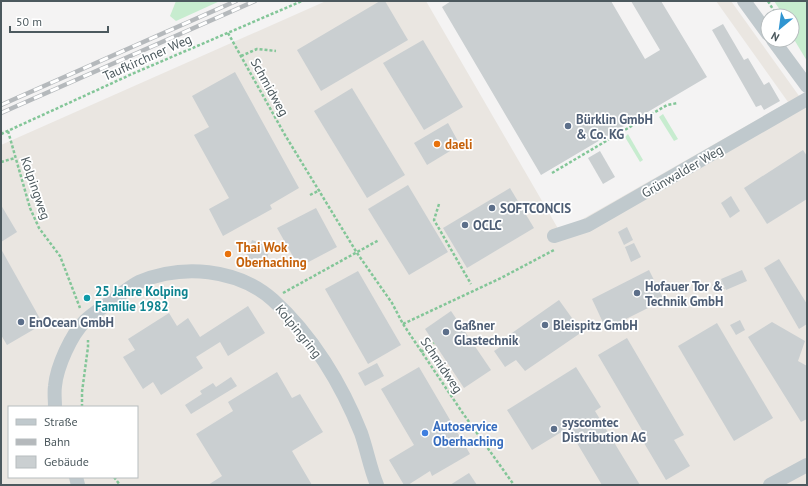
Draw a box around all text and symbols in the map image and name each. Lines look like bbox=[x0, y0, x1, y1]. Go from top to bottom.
scale bar bbox=[10, 8, 108, 34]
north arrow bbox=[760, 8, 800, 48]
text: 50 m bbox=[16, 14, 42, 29]
text: N bbox=[769, 29, 782, 45]
street label: Taufkirchner Weg bbox=[100, 30, 194, 85]
street label: Schmidweg bbox=[247, 55, 292, 119]
place label: Bürklin GmbH & Co. KG bbox=[576, 111, 653, 143]
marker: Bürklin GmbH & Co. KG bbox=[563, 121, 573, 131]
place label: daeli bbox=[445, 136, 472, 153]
marker: daeli bbox=[432, 139, 442, 149]
street label: Grünwalder Weg bbox=[639, 141, 726, 202]
street label: Kolpingweg bbox=[17, 154, 54, 222]
place label: SOFTCONCIS bbox=[500, 200, 571, 217]
marker: SOFTCONCIS bbox=[487, 203, 497, 213]
place label: OCLC bbox=[473, 217, 502, 234]
marker: OCLC bbox=[460, 220, 470, 230]
place label: Thai Wok Oberhaching bbox=[236, 239, 307, 271]
marker: Thai Wok Oberhaching bbox=[223, 249, 233, 259]
place label: Hofauer Tor & Technik GmbH bbox=[645, 278, 723, 310]
place label: 25 Jahre Kolping Familie 1982 bbox=[95, 283, 188, 315]
marker: Hofauer Tor & Technik GmbH bbox=[632, 288, 642, 298]
marker: 25 Jahre Kolping Familie 1982 bbox=[82, 293, 92, 303]
street label: Kolpingring bbox=[272, 301, 326, 362]
place label: EnOcean GmbH bbox=[29, 314, 114, 331]
marker: EnOcean GmbH bbox=[16, 317, 26, 327]
place label: Gaßner Glastechnik bbox=[454, 317, 519, 349]
place label: Bleispitz GmbH bbox=[553, 317, 638, 334]
marker: Bleispitz GmbH bbox=[540, 320, 550, 330]
marker: Gaßner Glastechnik bbox=[441, 327, 451, 337]
street label: Schmidweg bbox=[417, 334, 466, 396]
legend bbox=[8, 406, 138, 478]
text: Straße bbox=[44, 414, 78, 429]
place label: syscomtec Distribution AG bbox=[562, 414, 646, 446]
place label: Autoservice Oberhaching bbox=[433, 418, 504, 450]
marker: syscomtec Distribution AG bbox=[549, 424, 559, 434]
marker: Autoservice Oberhaching bbox=[420, 428, 430, 438]
text: Bahn bbox=[44, 434, 70, 449]
text: Gebäude bbox=[44, 454, 89, 469]

